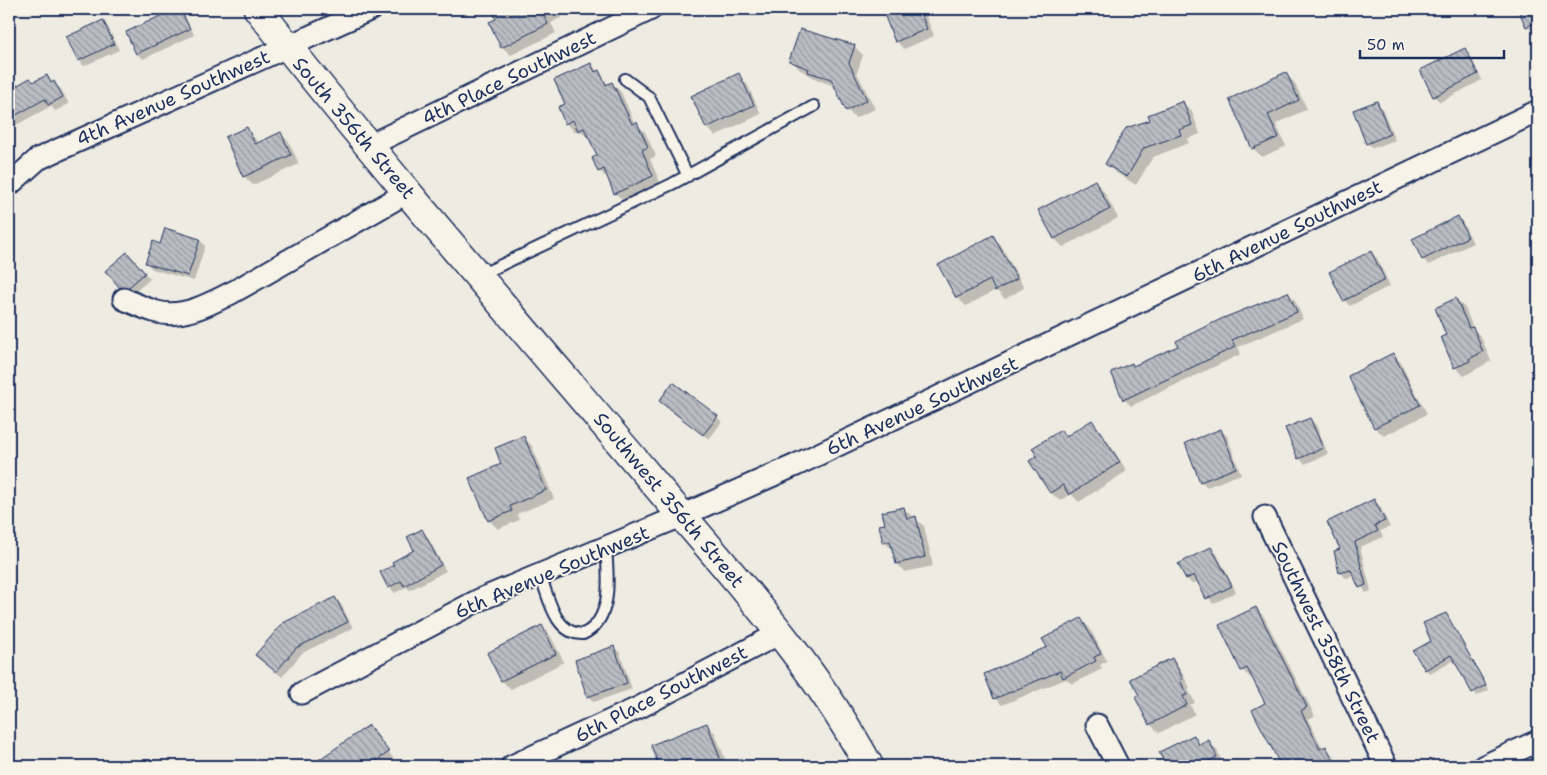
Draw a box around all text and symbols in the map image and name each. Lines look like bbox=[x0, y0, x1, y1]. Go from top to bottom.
street label: 4th Place Southwest bbox=[418, 25, 600, 131]
scale bar bbox=[1360, 28, 1503, 60]
text: 50 m bbox=[1367, 35, 1405, 55]
street label: 4th Avenue Southwest bbox=[72, 44, 274, 152]
street label: South 356th Street bbox=[287, 52, 421, 204]
street label: 6th Avenue Southwest bbox=[1188, 174, 1386, 288]
street label: 6th Avenue Southwest bbox=[822, 351, 1022, 461]
street label: Southwest 356th Street bbox=[588, 407, 750, 593]
street label: 6th Avenue Southwest bbox=[451, 520, 653, 624]
street label: Southwest 358th Street bbox=[1266, 537, 1386, 747]
street label: 6th Place Southwest bbox=[570, 640, 752, 748]

